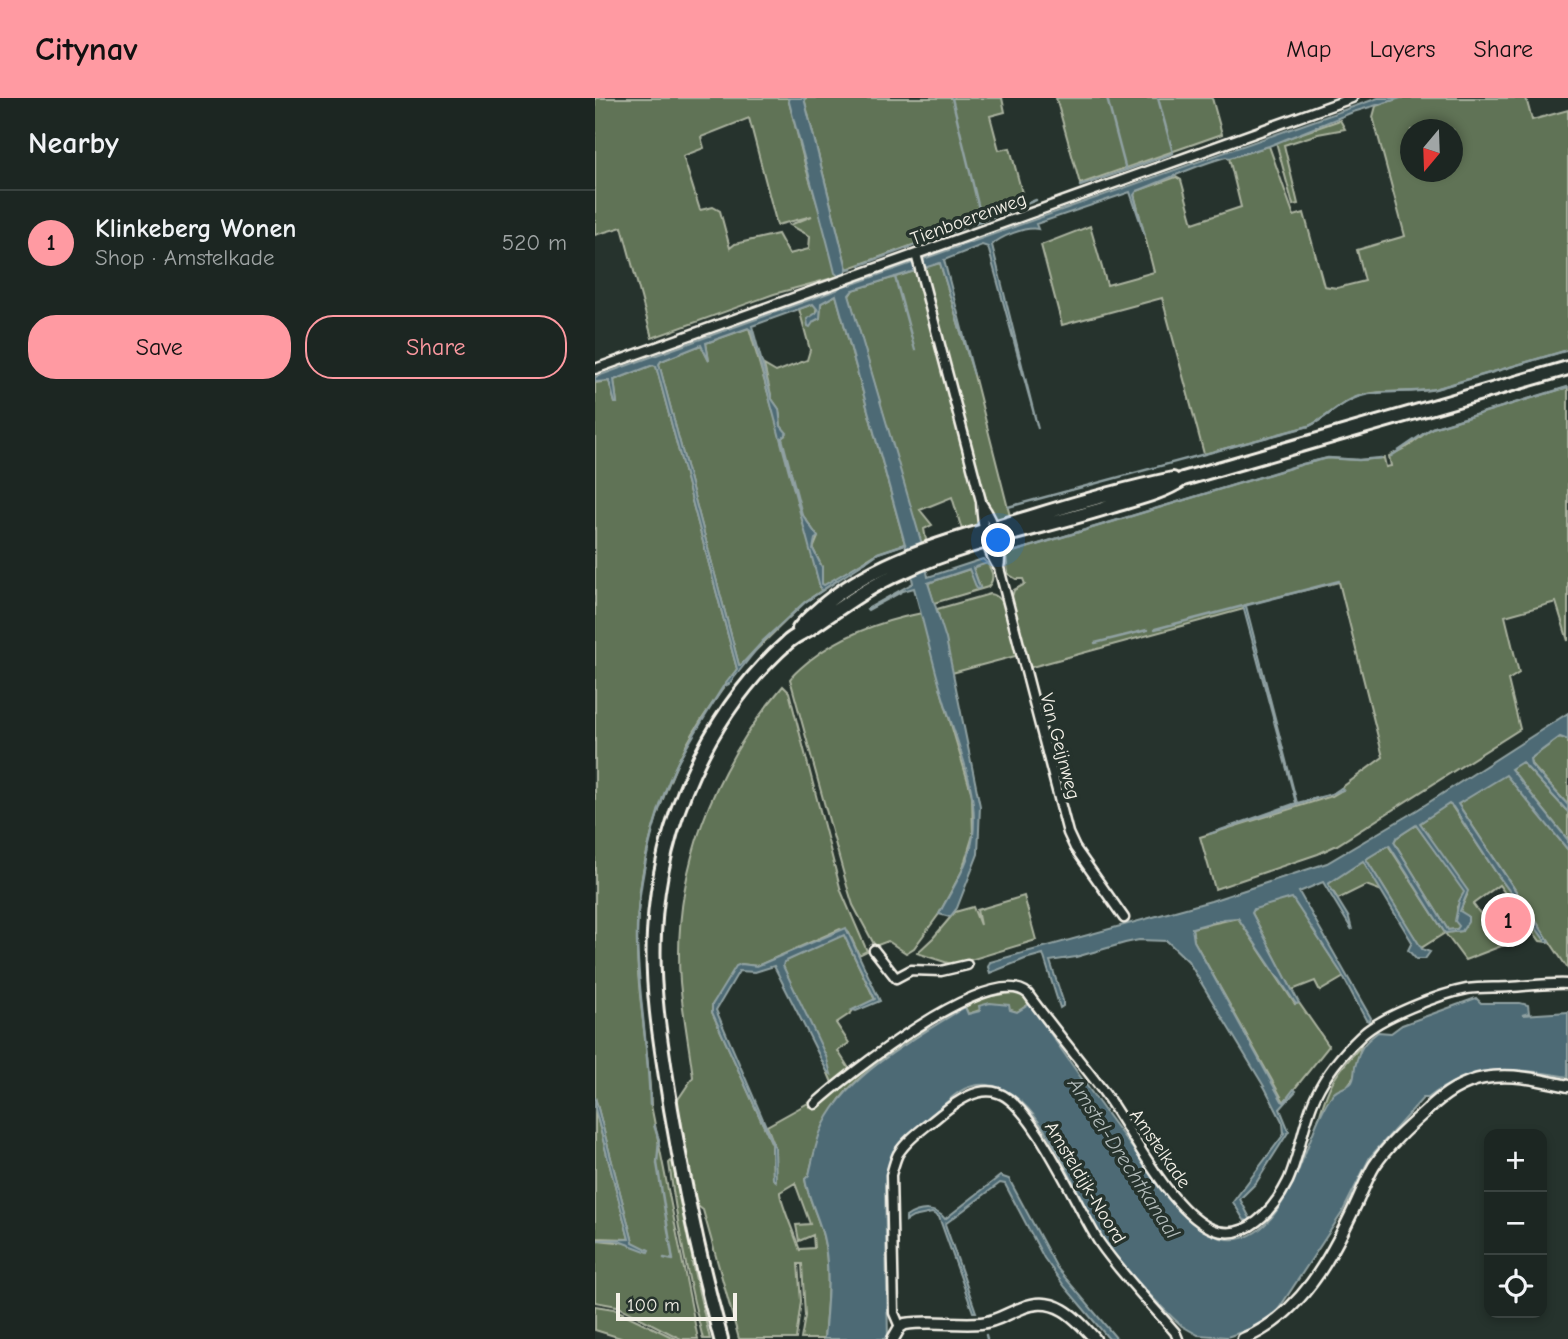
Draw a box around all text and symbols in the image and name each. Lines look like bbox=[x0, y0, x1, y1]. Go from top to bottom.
text: Citynav bbox=[35, 30, 138, 68]
text: Map bbox=[1286, 35, 1332, 63]
text: Layers bbox=[1370, 35, 1435, 63]
text: Share bbox=[1473, 35, 1533, 63]
north arrow bbox=[1400, 119, 1463, 182]
text: Nearby bbox=[28, 126, 119, 161]
street label: Tienboerenweg bbox=[907, 188, 1029, 250]
text: Klinkeberg Wonen bbox=[95, 214, 296, 244]
text: 1 bbox=[46, 229, 56, 256]
text: 520 m bbox=[502, 229, 567, 256]
text: Shop · Amstelkade bbox=[95, 244, 274, 271]
button: Save bbox=[28, 315, 291, 379]
button: Share bbox=[305, 315, 567, 379]
your location bbox=[981, 523, 1015, 557]
street label: Van Geijnweg bbox=[1035, 691, 1085, 802]
pin: 1 bbox=[1485, 894, 1531, 946]
water label: Amstel-Drechtkanaal bbox=[1063, 1072, 1185, 1243]
street label: Amstelkade bbox=[1125, 1105, 1195, 1192]
street label: Amsteldijk-Noord bbox=[1040, 1117, 1130, 1248]
map controls bbox=[1484, 1129, 1547, 1318]
button: + bbox=[1484, 1129, 1547, 1192]
button: − bbox=[1484, 1192, 1547, 1255]
button: locate bbox=[1484, 1255, 1547, 1318]
scale bar bbox=[616, 1290, 737, 1322]
text: 100 m bbox=[627, 1294, 680, 1316]

